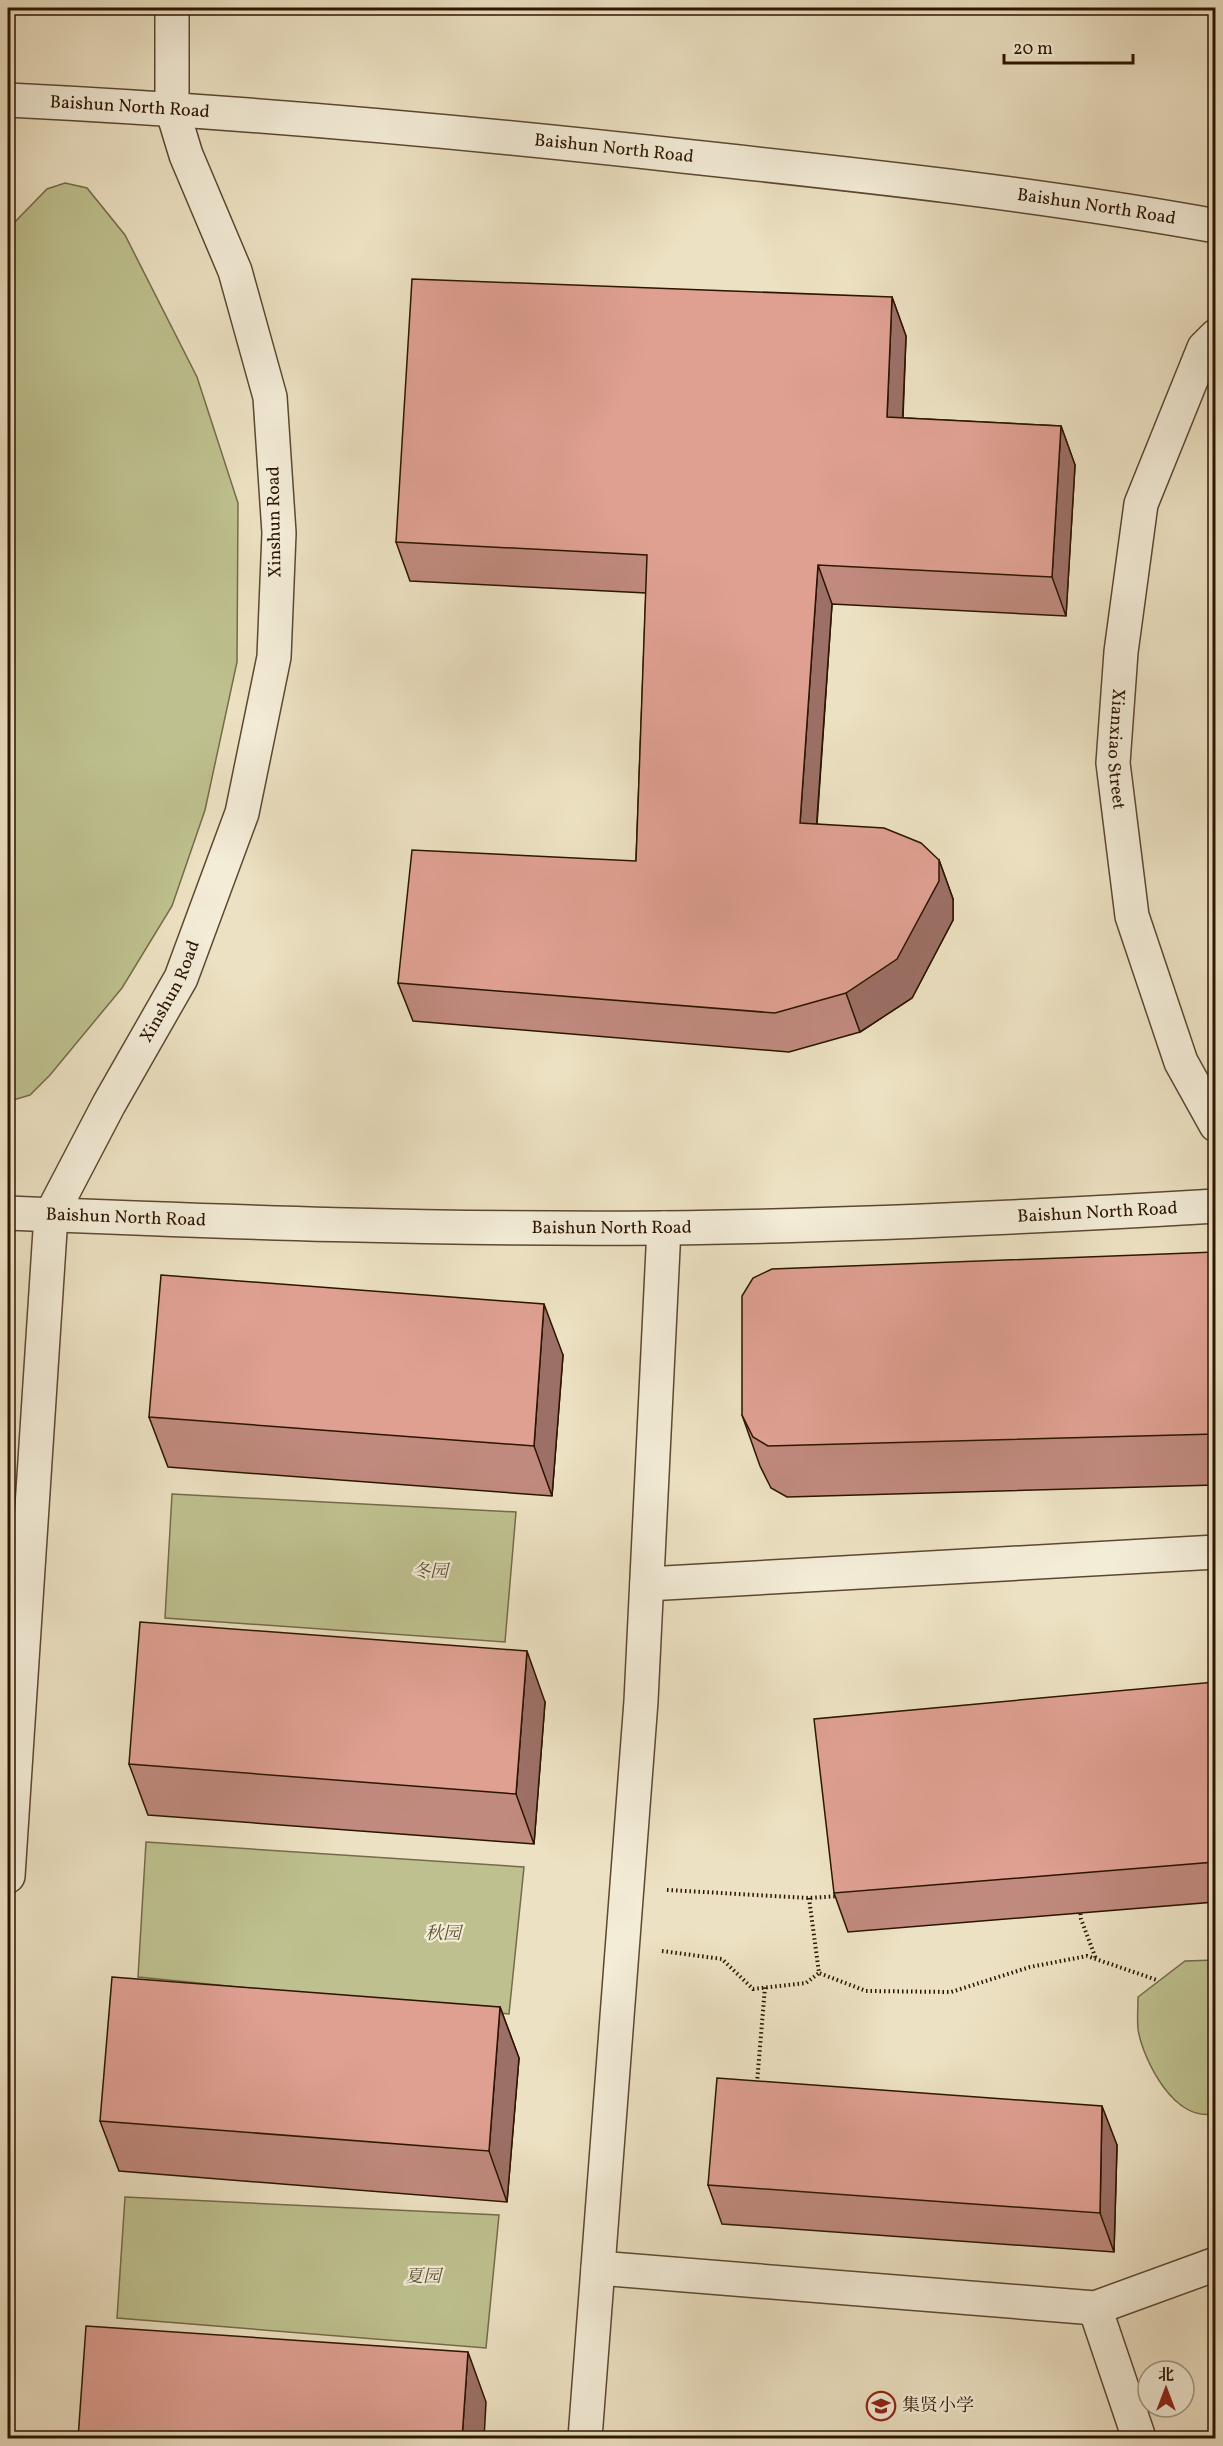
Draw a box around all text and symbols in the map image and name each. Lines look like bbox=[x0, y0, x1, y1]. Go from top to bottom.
scale bar bbox=[1004, 27, 1133, 65]
text: 20 m bbox=[1013, 37, 1053, 62]
street label: Baishun North Road bbox=[49, 90, 211, 125]
street label: Baishun North Road bbox=[533, 128, 695, 170]
street label: Baishun North Road bbox=[1015, 182, 1178, 231]
street label: Xinshun Road bbox=[262, 466, 288, 578]
street label: Xianxiao Street bbox=[1101, 688, 1131, 811]
street label: Xinshun Road bbox=[134, 937, 206, 1047]
street label: Baishun North Road bbox=[1017, 1196, 1178, 1229]
street label: Baishun North Road bbox=[45, 1202, 206, 1233]
street label: Baishun North Road bbox=[531, 1215, 692, 1241]
park label: 冬园 bbox=[412, 1560, 451, 1585]
park label: 秋园 bbox=[425, 1922, 464, 1947]
park label: 夏园 bbox=[405, 2265, 444, 2290]
north arrow bbox=[1136, 2359, 1196, 2419]
text: 北 bbox=[1158, 2365, 1174, 2387]
school or university icon: 集贤小学 bbox=[865, 2390, 897, 2422]
place label: 集贤小学 bbox=[902, 2394, 974, 2419]

